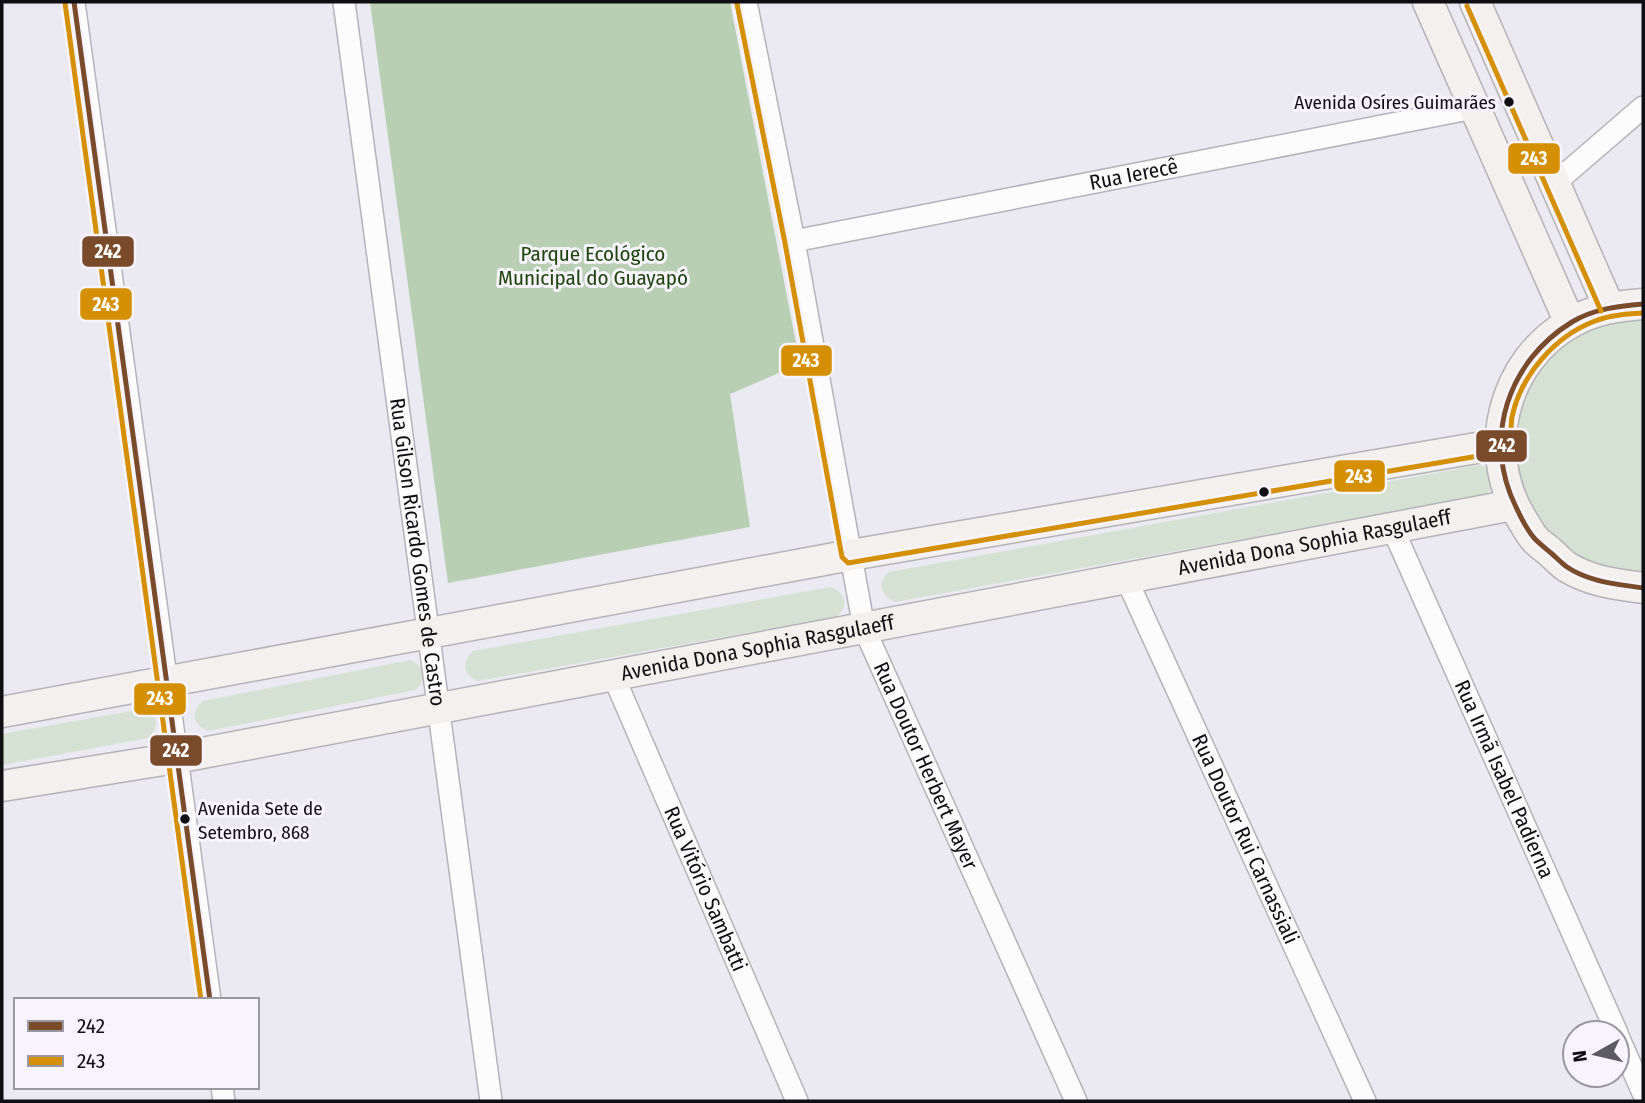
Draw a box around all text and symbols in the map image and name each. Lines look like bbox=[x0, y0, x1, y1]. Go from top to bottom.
place label: Avenida Osíres Guimarães bbox=[1294, 91, 1496, 114]
marker: Avenida Osíres Guimarães bbox=[1502, 95, 1516, 109]
line badge: 243 bbox=[1507, 142, 1561, 175]
text: 243 bbox=[1520, 147, 1547, 170]
street label: Rua Ierecê bbox=[1087, 153, 1180, 196]
line badge: 242 bbox=[81, 235, 135, 268]
text: 242 bbox=[94, 240, 122, 263]
park label: Parque Ecológico Municipal do Guayapó bbox=[498, 241, 688, 291]
line badge: 243 bbox=[79, 287, 133, 321]
text: 243 bbox=[92, 293, 119, 316]
line badge: 243 bbox=[780, 344, 833, 377]
text: 243 bbox=[792, 349, 819, 372]
street label: Rua Gilson Ricardo Gomes de Castro bbox=[384, 396, 451, 708]
line badge: 242 bbox=[1475, 429, 1528, 463]
text: 242 bbox=[1488, 434, 1516, 457]
line badge: 243 bbox=[1333, 459, 1386, 493]
text: 243 bbox=[1345, 465, 1372, 488]
unlabelled marker bbox=[1257, 485, 1271, 499]
street label: Avenida Dona Sophia Rasgulaeff bbox=[1176, 504, 1455, 581]
street label: Avenida Dona Sophia Rasgulaeff bbox=[619, 609, 898, 687]
street label: Rua Doutor Herbert Mayer bbox=[868, 658, 984, 874]
street label: Rua Irmã Isabel Padierna bbox=[1449, 676, 1560, 882]
line badge: 243 bbox=[133, 682, 187, 716]
text: 243 bbox=[146, 687, 173, 710]
street label: Rua Doutor Rui Carnassiali bbox=[1186, 730, 1304, 948]
line badge: 242 bbox=[149, 734, 203, 767]
text: 242 bbox=[162, 739, 190, 762]
place label: Avenida Sete de Setembro, 868 bbox=[198, 797, 323, 844]
street label: Rua Vitório Sambatti bbox=[658, 802, 752, 975]
marker: Avenida Sete de Setembro, 868 bbox=[178, 812, 192, 826]
legend bbox=[14, 998, 259, 1089]
text: 242 bbox=[77, 1013, 105, 1039]
north arrow bbox=[1561, 1019, 1631, 1089]
text: 243 bbox=[77, 1048, 105, 1074]
text: N bbox=[1567, 1049, 1592, 1064]

